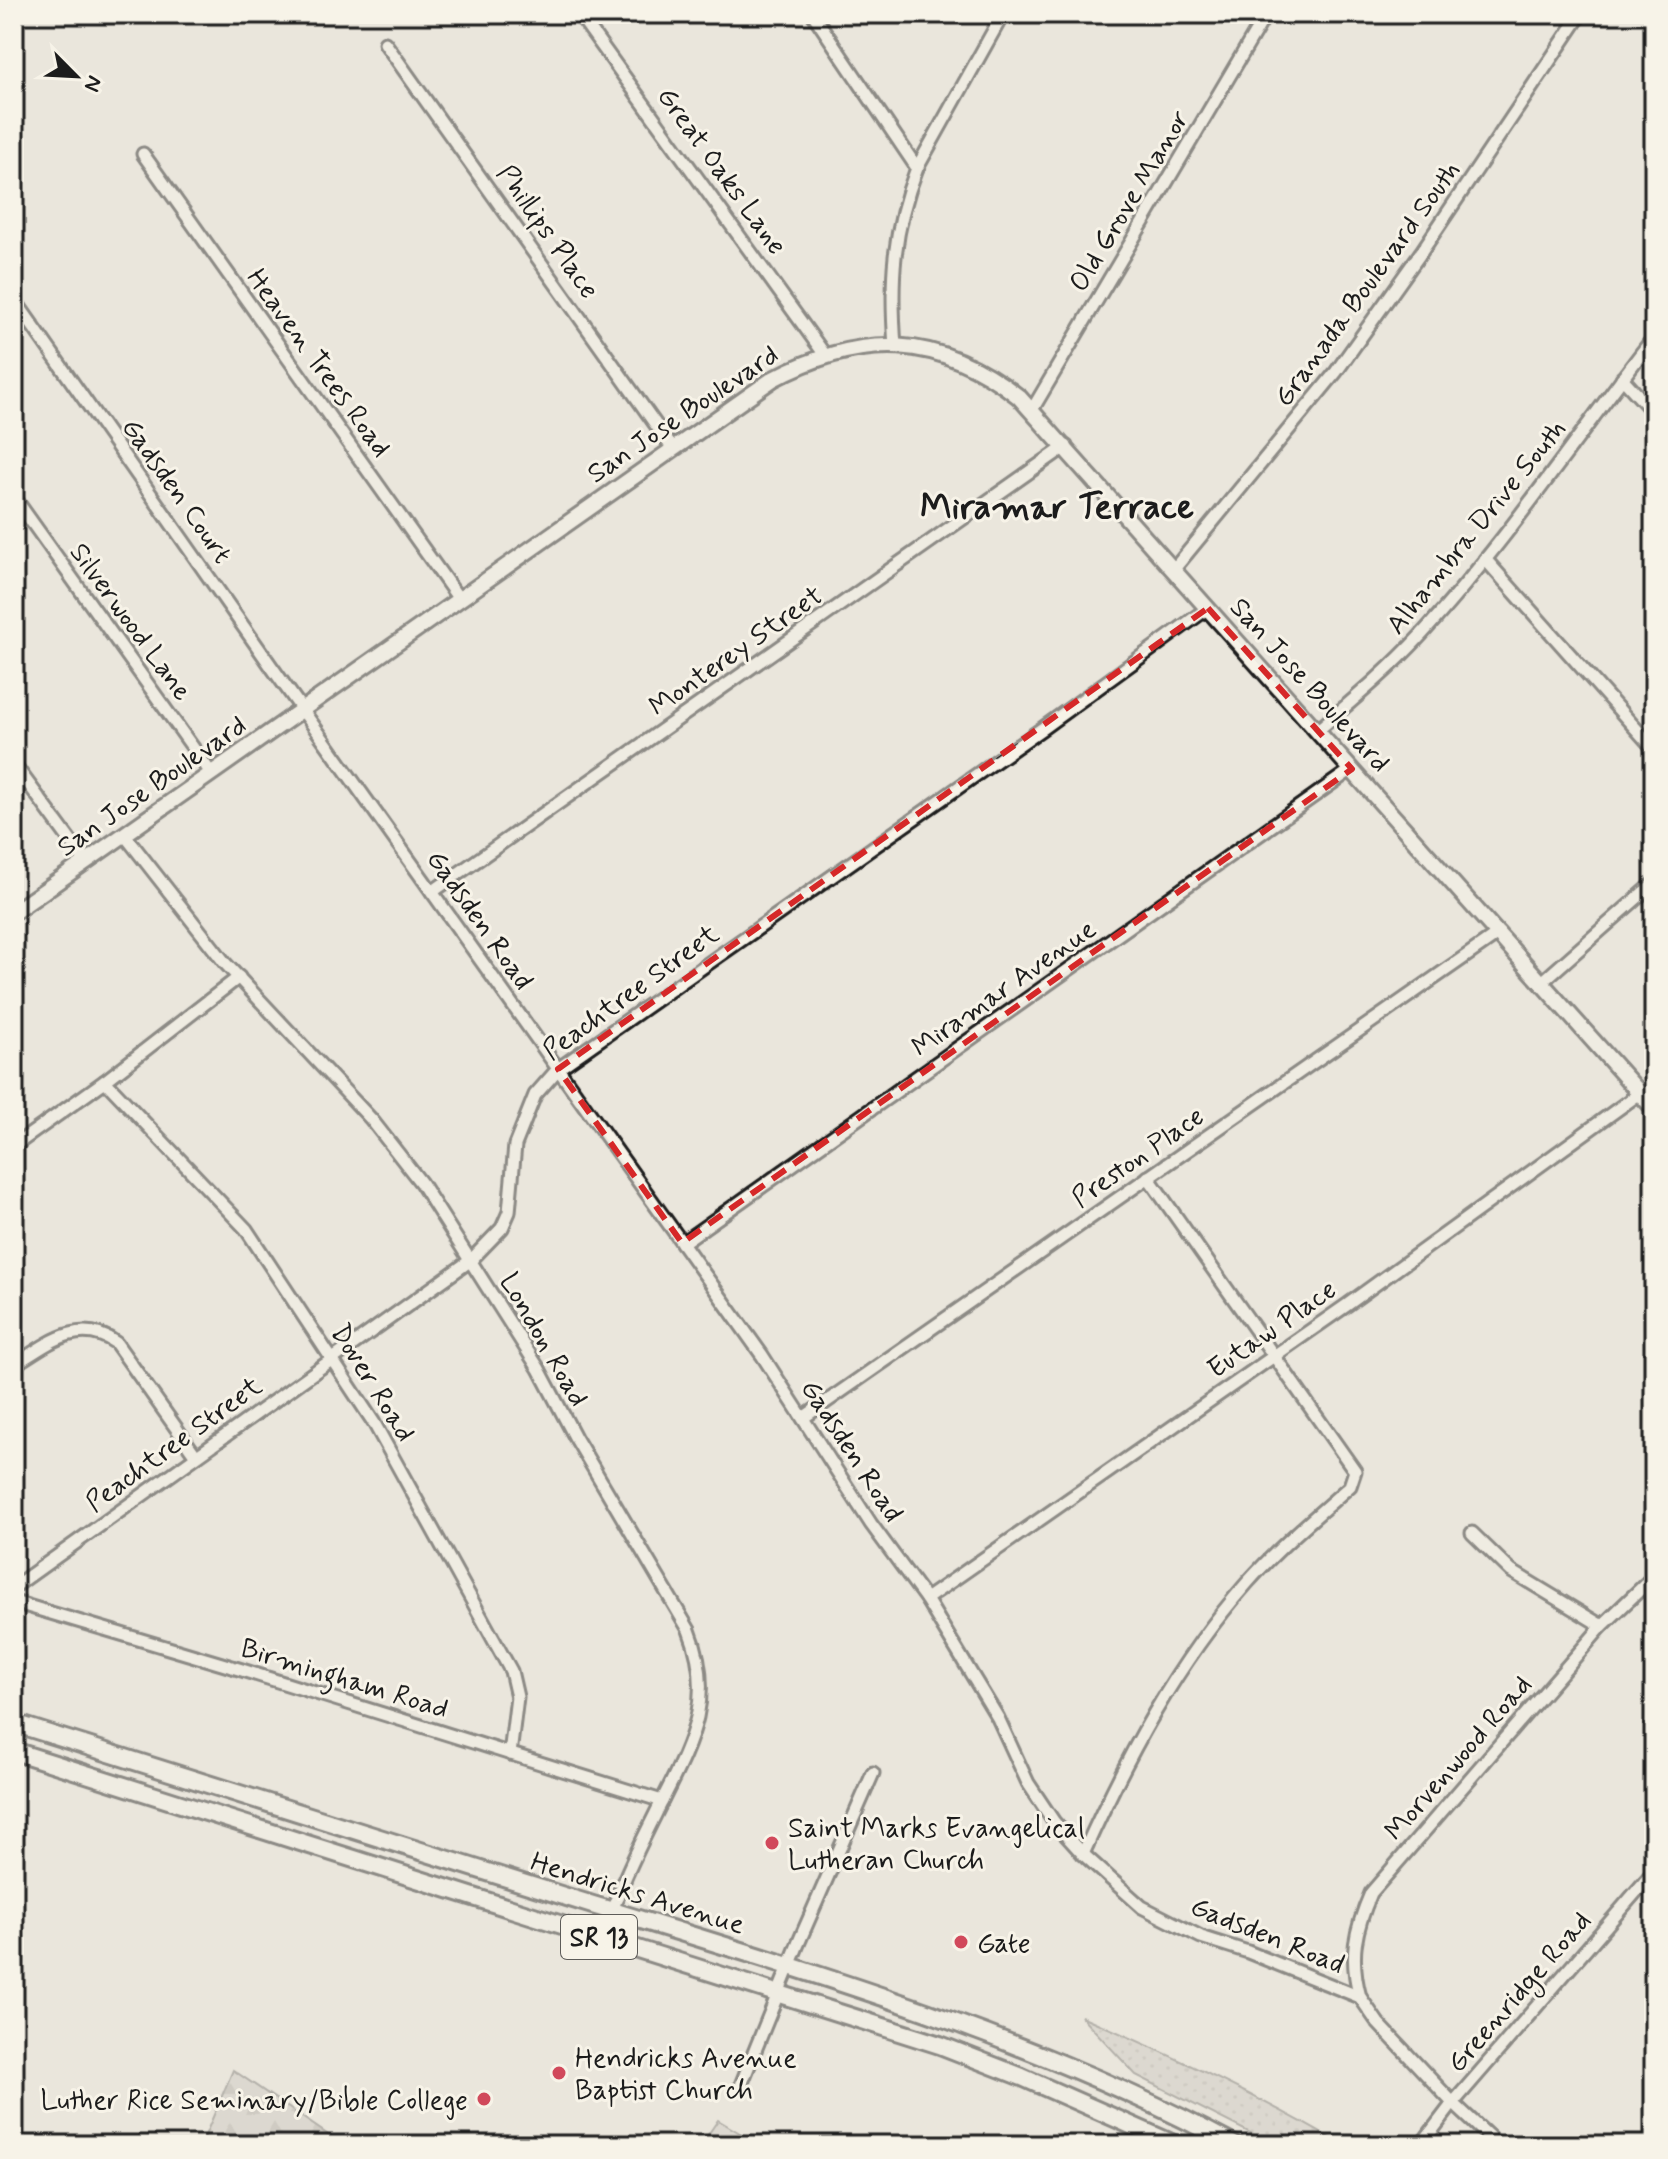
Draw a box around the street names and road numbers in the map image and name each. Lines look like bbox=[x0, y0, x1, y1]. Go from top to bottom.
street label: Great Oaks Lane bbox=[648, 80, 794, 263]
street label: Old Grove Manor bbox=[1061, 103, 1199, 299]
street label: Granada Boulevard South bbox=[1266, 154, 1470, 415]
street label: Phillips Place bbox=[487, 158, 607, 307]
street label: Heaven Trees Road bbox=[237, 262, 399, 465]
street label: San Jose Boulevard bbox=[580, 337, 786, 493]
street label: Gadsden Court bbox=[112, 411, 240, 572]
street label: Alhambra Drive South bbox=[1379, 412, 1575, 643]
street label: Silverwood Lane bbox=[60, 536, 200, 709]
street label: Monterey Street bbox=[642, 578, 831, 726]
street label: San Jose Boulevard bbox=[1221, 590, 1398, 781]
street label: San Jose Boulevard bbox=[50, 708, 255, 866]
street label: Gadsden Road bbox=[417, 843, 541, 998]
street label: Miramar Avenue bbox=[905, 911, 1104, 1067]
street label: Peachtree Street bbox=[536, 916, 728, 1070]
street label: Preston Place bbox=[1065, 1099, 1212, 1217]
street label: London Road bbox=[490, 1267, 596, 1414]
street label: Eutaw Place bbox=[1201, 1272, 1344, 1388]
street label: Dover Road bbox=[321, 1317, 423, 1449]
street label: Peachtree Street bbox=[79, 1368, 271, 1522]
street label: Gadsden Road bbox=[791, 1373, 911, 1530]
street label: Birmingham Road bbox=[235, 1630, 452, 1731]
street label: Morvenwood Road bbox=[1377, 1668, 1541, 1849]
street label: Hendricks Avenue bbox=[526, 1844, 749, 1944]
street label: Gadsden Road bbox=[1185, 1889, 1350, 1984]
street label: Greenridge Road bbox=[1439, 1904, 1602, 2083]
road number: SR 13 bbox=[561, 1915, 637, 1959]

